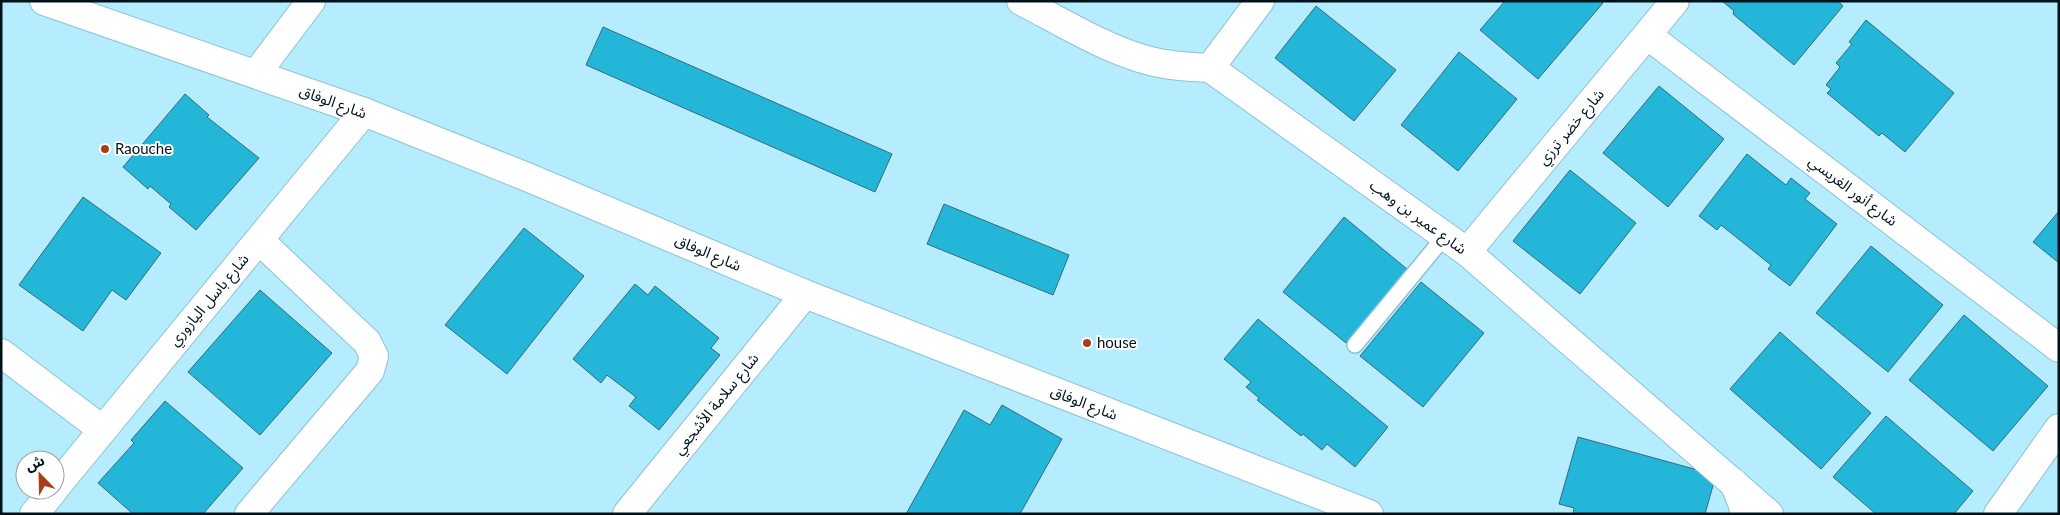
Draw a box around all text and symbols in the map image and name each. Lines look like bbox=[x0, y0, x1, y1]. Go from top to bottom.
street label: شارع الوفاق bbox=[296, 81, 370, 125]
street label: شارع خضر ترزي bbox=[1533, 85, 1610, 170]
place label: Raouche bbox=[115, 139, 172, 157]
marker: Raouche bbox=[99, 143, 111, 155]
street label: شارع أنور الغريسي bbox=[1803, 151, 1902, 233]
street label: شارع عمير بن وهب bbox=[1364, 175, 1471, 261]
street label: شارع الوفاق bbox=[671, 230, 744, 278]
street label: شارع باسل اليازوري bbox=[165, 250, 255, 352]
place label: house bbox=[1097, 333, 1137, 351]
marker: house bbox=[1081, 337, 1093, 349]
street label: شارع سلامة الأشجعي bbox=[669, 349, 765, 460]
street label: شارع الوفاق bbox=[1047, 381, 1121, 427]
north arrow bbox=[15, 450, 65, 500]
text: ش bbox=[23, 451, 47, 474]

